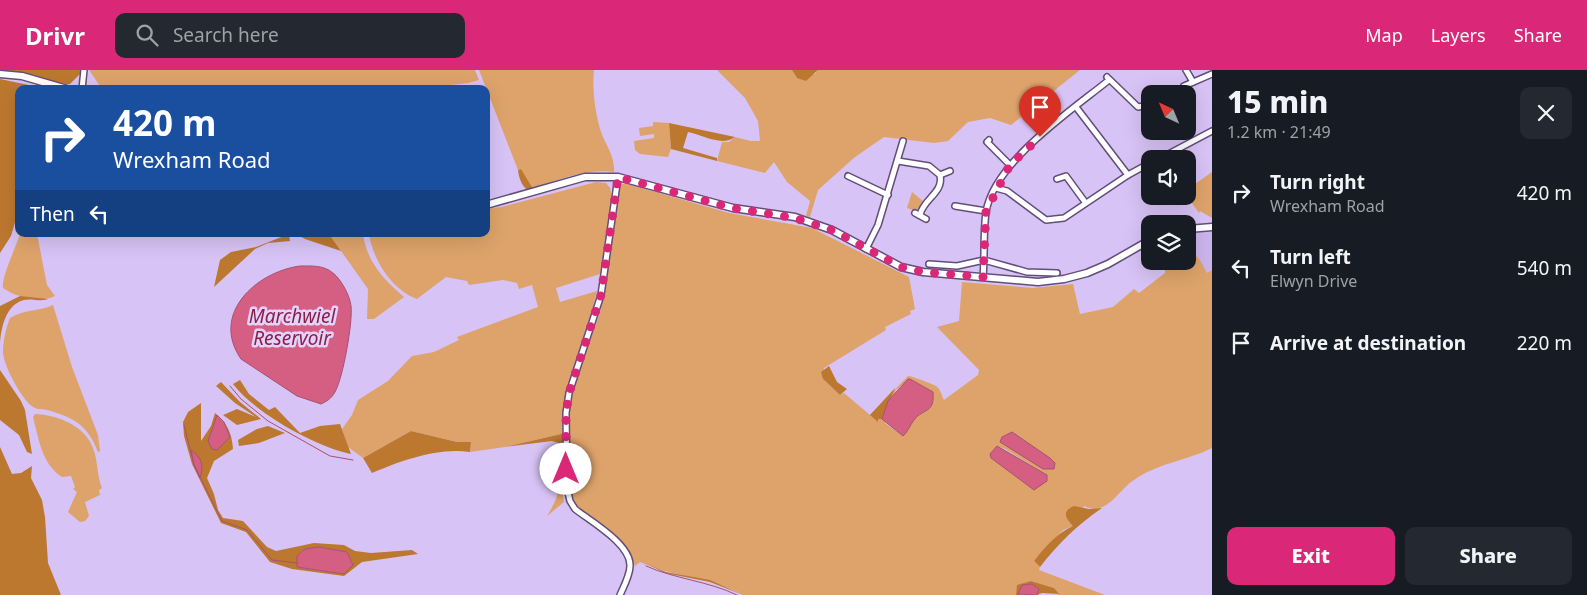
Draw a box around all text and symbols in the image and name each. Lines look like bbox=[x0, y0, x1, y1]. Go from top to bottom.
search box bbox=[115, 13, 465, 58]
text: Drivr bbox=[25, 19, 85, 52]
icon: search bbox=[133, 21, 161, 49]
text: Search here bbox=[173, 22, 279, 48]
text: Map bbox=[1365, 23, 1403, 47]
text: Layers bbox=[1431, 23, 1486, 47]
text: Share bbox=[1514, 23, 1562, 47]
text: 15 min bbox=[1227, 81, 1328, 122]
north arrow bbox=[1141, 85, 1196, 140]
map controls bbox=[1141, 85, 1196, 270]
pin bbox=[1019, 86, 1061, 137]
button: close bbox=[1520, 87, 1572, 139]
icon: arrive bbox=[1026, 93, 1054, 121]
text: 420 m bbox=[113, 99, 216, 146]
icon: right bbox=[30, 105, 95, 170]
text: 1.2 km · 21:49 bbox=[1227, 121, 1331, 143]
text: Wrexham Road bbox=[113, 144, 271, 174]
button: sound bbox=[1141, 150, 1196, 205]
text: Turn right bbox=[1270, 169, 1365, 195]
icon: right bbox=[1227, 179, 1255, 207]
text: 420 m bbox=[1517, 180, 1572, 206]
text: Wrexham Road bbox=[1270, 195, 1385, 217]
icon: left bbox=[85, 200, 113, 228]
text: Then bbox=[30, 201, 75, 227]
button: layers bbox=[1141, 215, 1196, 270]
text: Turn left bbox=[1270, 244, 1351, 270]
icon: left bbox=[1227, 254, 1255, 282]
text: 540 m bbox=[1517, 255, 1572, 281]
text: Elwyn Drive bbox=[1270, 270, 1357, 292]
water label: Marchwiel Reservoir bbox=[249, 303, 336, 351]
icon: arrive bbox=[1227, 329, 1255, 357]
text: Arrive at destination bbox=[1270, 330, 1466, 356]
text: 220 m bbox=[1517, 330, 1572, 356]
position arrow bbox=[539, 442, 591, 494]
button: Exit bbox=[1227, 527, 1395, 585]
button: Share bbox=[1405, 527, 1572, 585]

